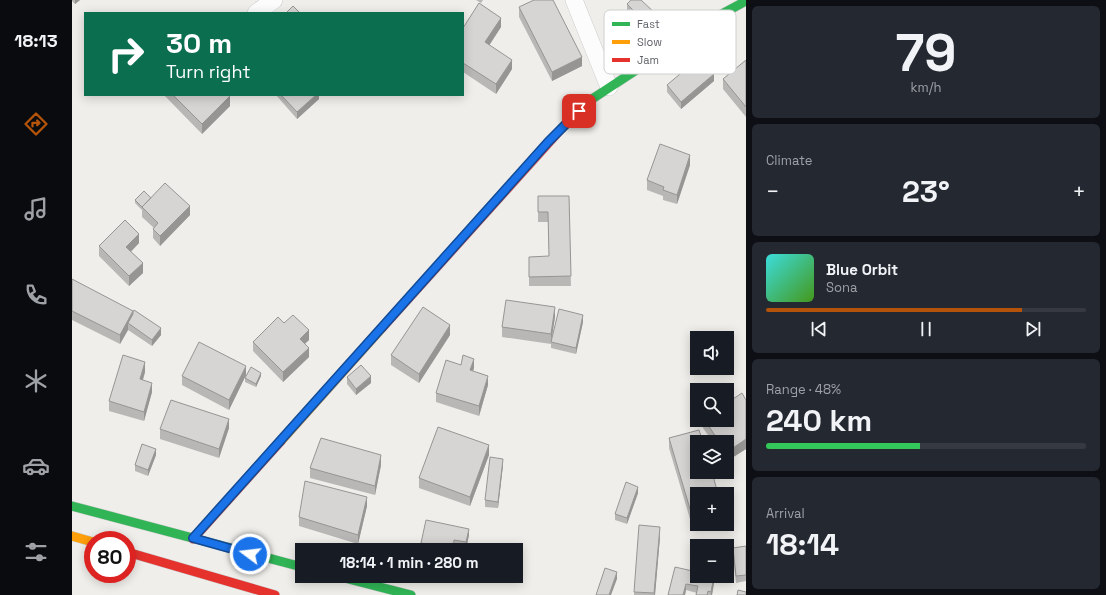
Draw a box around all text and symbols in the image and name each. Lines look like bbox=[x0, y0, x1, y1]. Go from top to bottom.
legend bbox=[604, 10, 736, 74]
text: Fast bbox=[637, 17, 660, 31]
text: 79 bbox=[896, 20, 956, 86]
text: 30 m bbox=[166, 25, 232, 61]
icon: right bbox=[100, 28, 152, 80]
text: 18:13 bbox=[14, 29, 58, 52]
text: Slow bbox=[637, 35, 662, 49]
text: Jam bbox=[637, 53, 659, 67]
text: Turn right bbox=[166, 60, 250, 83]
text: km/h bbox=[911, 79, 941, 96]
pin bbox=[562, 94, 596, 128]
icon: arrive bbox=[568, 100, 590, 122]
icon: directions bbox=[22, 110, 50, 138]
text: Climate bbox=[766, 152, 812, 169]
text: 23° bbox=[902, 172, 950, 211]
text: − bbox=[766, 177, 780, 205]
text: + bbox=[1072, 177, 1086, 205]
icon: music bbox=[22, 195, 50, 223]
text: Blue Orbit bbox=[826, 260, 898, 279]
text: Sona bbox=[826, 279, 857, 296]
icon: phone bbox=[22, 281, 50, 309]
icon: previous bbox=[808, 318, 830, 340]
icon: pause bbox=[915, 318, 937, 340]
icon: next bbox=[1022, 318, 1044, 340]
map controls bbox=[690, 331, 734, 583]
button: sound bbox=[690, 331, 734, 375]
icon: climate bbox=[22, 367, 50, 395]
text: Range · 48% bbox=[766, 381, 841, 398]
button: search bbox=[690, 383, 734, 427]
text: 240 km bbox=[766, 401, 872, 440]
button: layers bbox=[690, 435, 734, 479]
icon: car bbox=[22, 452, 50, 480]
button: + bbox=[690, 487, 734, 531]
text: Arrival bbox=[766, 505, 805, 522]
text: 18:14 bbox=[766, 525, 839, 564]
speed limit sign: 80 bbox=[84, 531, 136, 583]
position arrow bbox=[229, 533, 271, 575]
icon: filters bbox=[22, 538, 50, 566]
button: − bbox=[690, 539, 734, 583]
text: 18:14 · 1 min · 280 m bbox=[339, 553, 479, 572]

